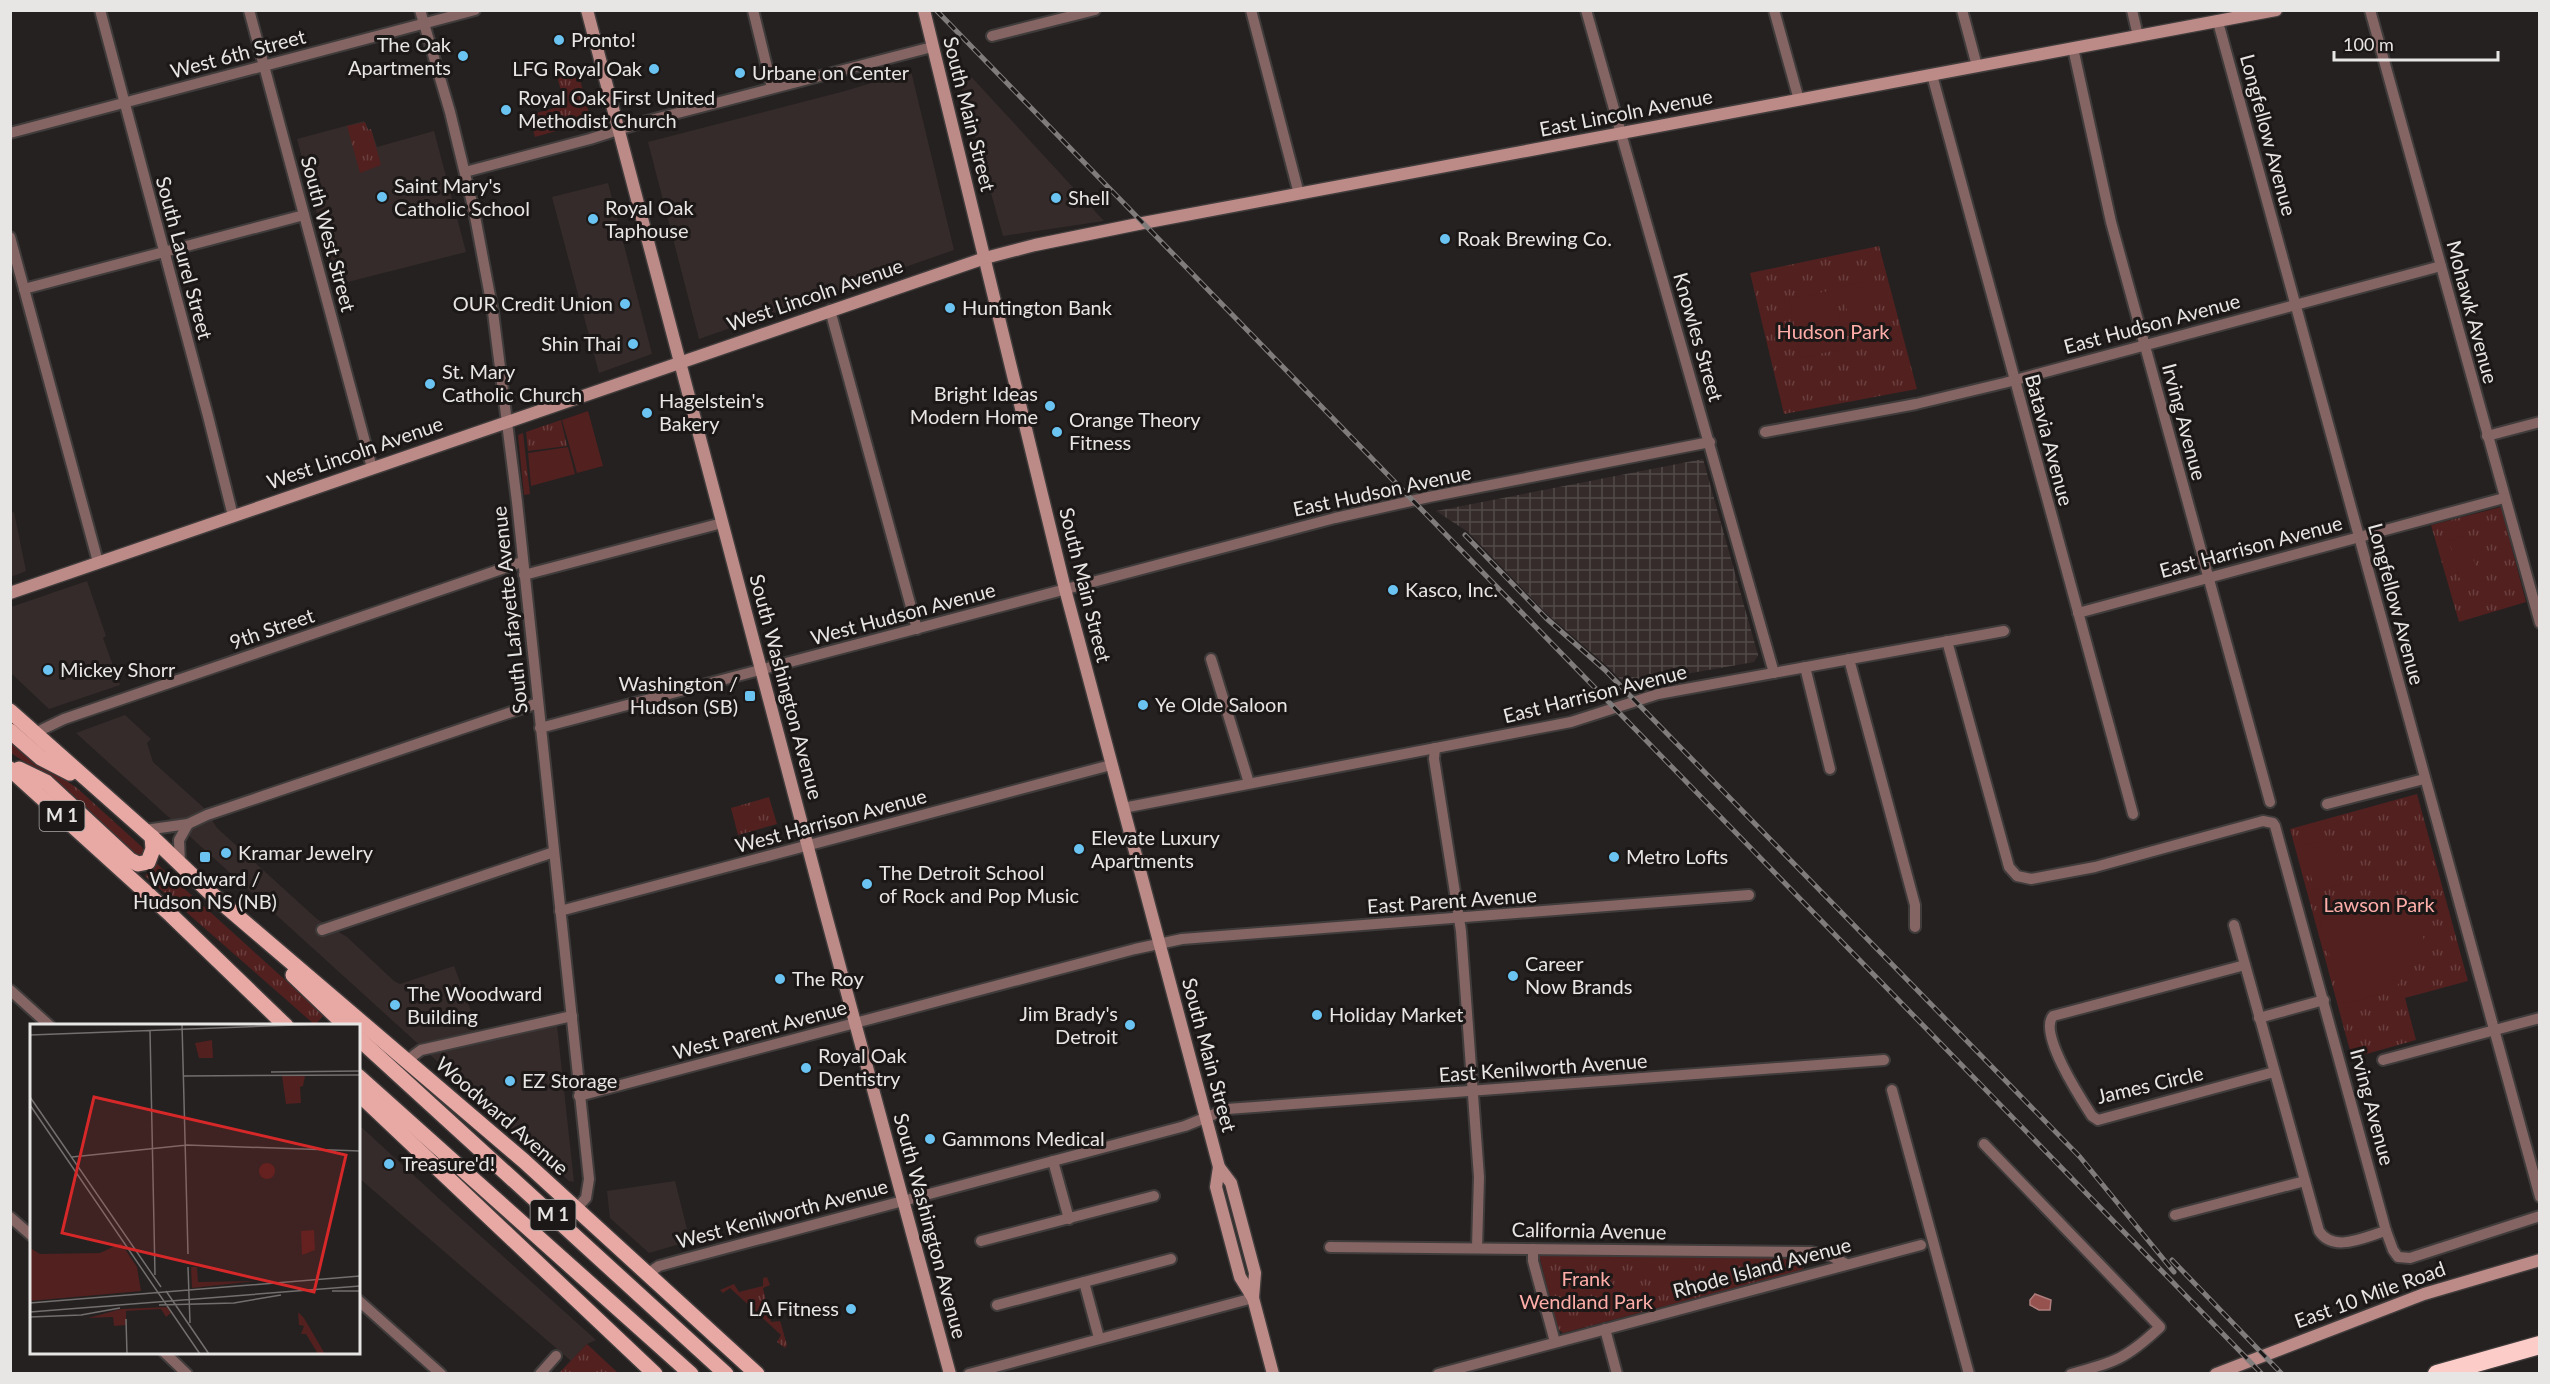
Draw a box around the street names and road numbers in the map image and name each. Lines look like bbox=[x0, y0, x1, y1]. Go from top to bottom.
street label: West 6th Street bbox=[168, 23, 308, 83]
street label: South Main Street bbox=[939, 34, 1001, 194]
street label: Longfellow Avenue bbox=[2236, 51, 2302, 218]
street label: East Lincoln Avenue bbox=[1537, 83, 1714, 141]
street label: South West Street bbox=[297, 153, 361, 314]
street label: South Laurel Street bbox=[152, 173, 218, 342]
street label: Mohawk Avenue bbox=[2442, 238, 2504, 386]
street label: West Lincoln Avenue bbox=[724, 253, 906, 335]
street label: Knowles Street bbox=[1669, 269, 1729, 404]
street label: East Hudson Avenue bbox=[2061, 288, 2243, 358]
street label: Irving Avenue bbox=[2158, 361, 2212, 483]
street label: Batavia Avenue bbox=[2021, 371, 2079, 508]
street label: West Lincoln Avenue bbox=[264, 411, 446, 493]
street label: East Hudson Avenue bbox=[1290, 459, 1473, 521]
street label: South Lafayette Avenue bbox=[486, 505, 532, 715]
street label: South Main Street bbox=[1055, 505, 1117, 665]
street label: East Harrison Avenue bbox=[2157, 510, 2345, 582]
street label: Longfellow Avenue bbox=[2364, 520, 2430, 687]
street label: South Washington Avenue bbox=[745, 571, 829, 802]
street label: West Hudson Avenue bbox=[808, 577, 998, 649]
street label: 9th Street bbox=[226, 602, 317, 654]
street label: East Harrison Avenue bbox=[1500, 659, 1689, 727]
street label: West Harrison Avenue bbox=[732, 783, 929, 857]
road number: M 1 bbox=[40, 801, 84, 831]
street label: East Parent Avenue bbox=[1366, 882, 1538, 918]
street label: South Main Street bbox=[1178, 975, 1242, 1134]
street label: West Parent Avenue bbox=[670, 994, 849, 1064]
street label: Irving Avenue bbox=[2346, 1046, 2400, 1168]
street label: East Kenilworth Avenue bbox=[1438, 1048, 1648, 1086]
street label: Woodward Avenue bbox=[431, 1051, 574, 1179]
street label: James Circle bbox=[2094, 1060, 2205, 1108]
street label: South Washington Avenue bbox=[889, 1110, 973, 1341]
street label: West Kenilworth Avenue bbox=[673, 1173, 890, 1253]
road number: M 1 bbox=[530, 1200, 576, 1230]
street label: California Avenue bbox=[1511, 1217, 1667, 1243]
street label: Rhode Island Avenue bbox=[1670, 1232, 1853, 1302]
street label: East 10 Mile Road bbox=[2291, 1256, 2448, 1332]

